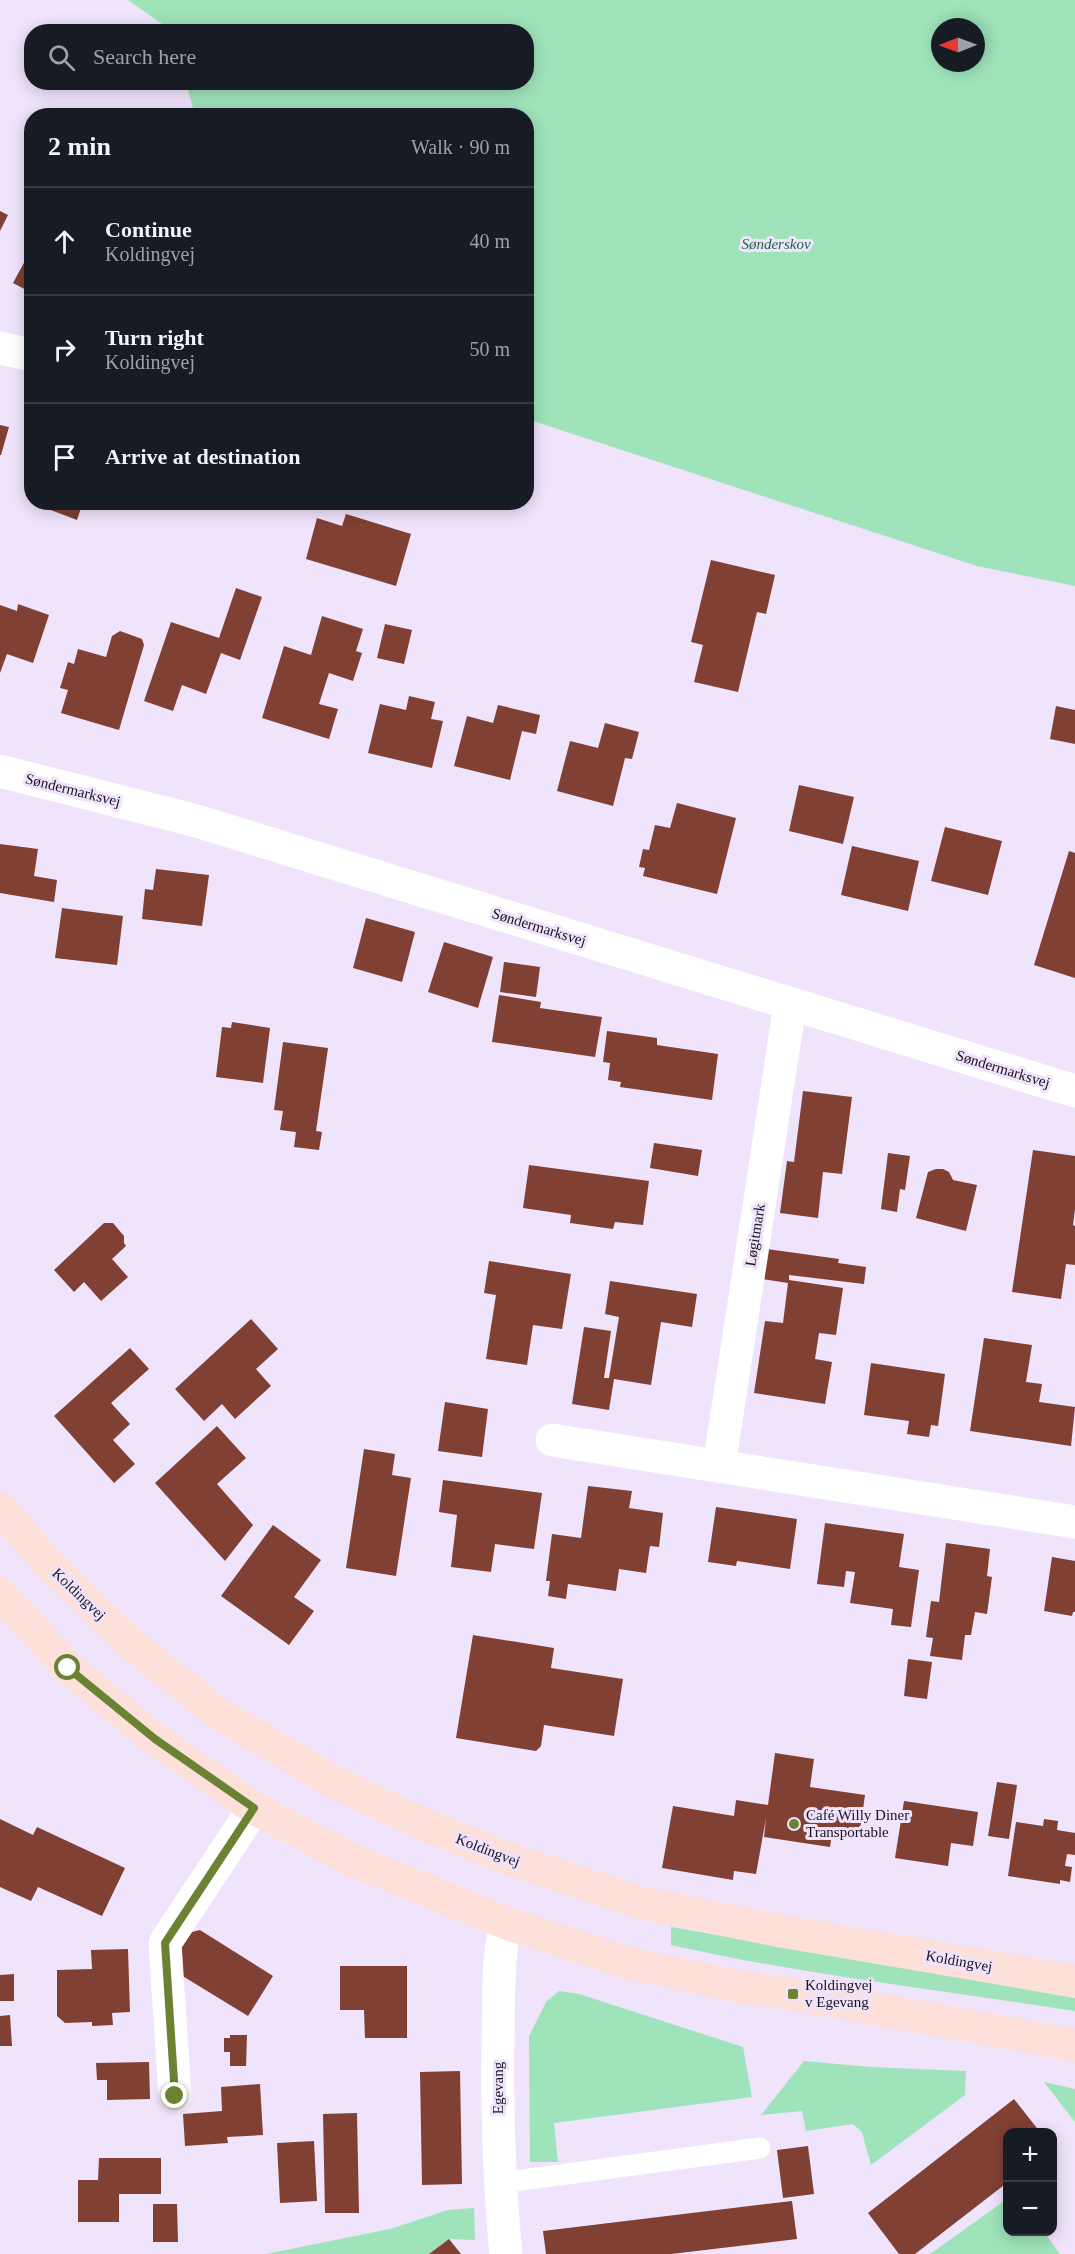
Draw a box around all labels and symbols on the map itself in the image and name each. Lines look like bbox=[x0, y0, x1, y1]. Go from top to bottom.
north arrow bbox=[931, 18, 985, 72]
park label: Sønderskov bbox=[741, 236, 811, 252]
street label: Søndermarksvej bbox=[24, 770, 122, 810]
street label: Søndermarksvej bbox=[490, 905, 588, 949]
street label: Søndermarksvej bbox=[954, 1047, 1052, 1091]
street label: Løgitmark bbox=[742, 1202, 768, 1268]
street label: Koldingvej bbox=[49, 1565, 109, 1623]
route start bbox=[54, 1654, 80, 1680]
place label: Café Willy Diner Transportable bbox=[806, 1807, 909, 1840]
marker: Café Willy Diner Transportable bbox=[787, 1817, 801, 1831]
street label: Koldingvej bbox=[454, 1830, 522, 1870]
street label: Koldingvej bbox=[924, 1947, 994, 1975]
place label: Koldingvej v Egevang bbox=[805, 1977, 873, 2010]
marker: Koldingvej v Egevang bbox=[786, 1987, 800, 2001]
street label: Egevang bbox=[490, 2061, 506, 2114]
route end bbox=[161, 2082, 187, 2108]

